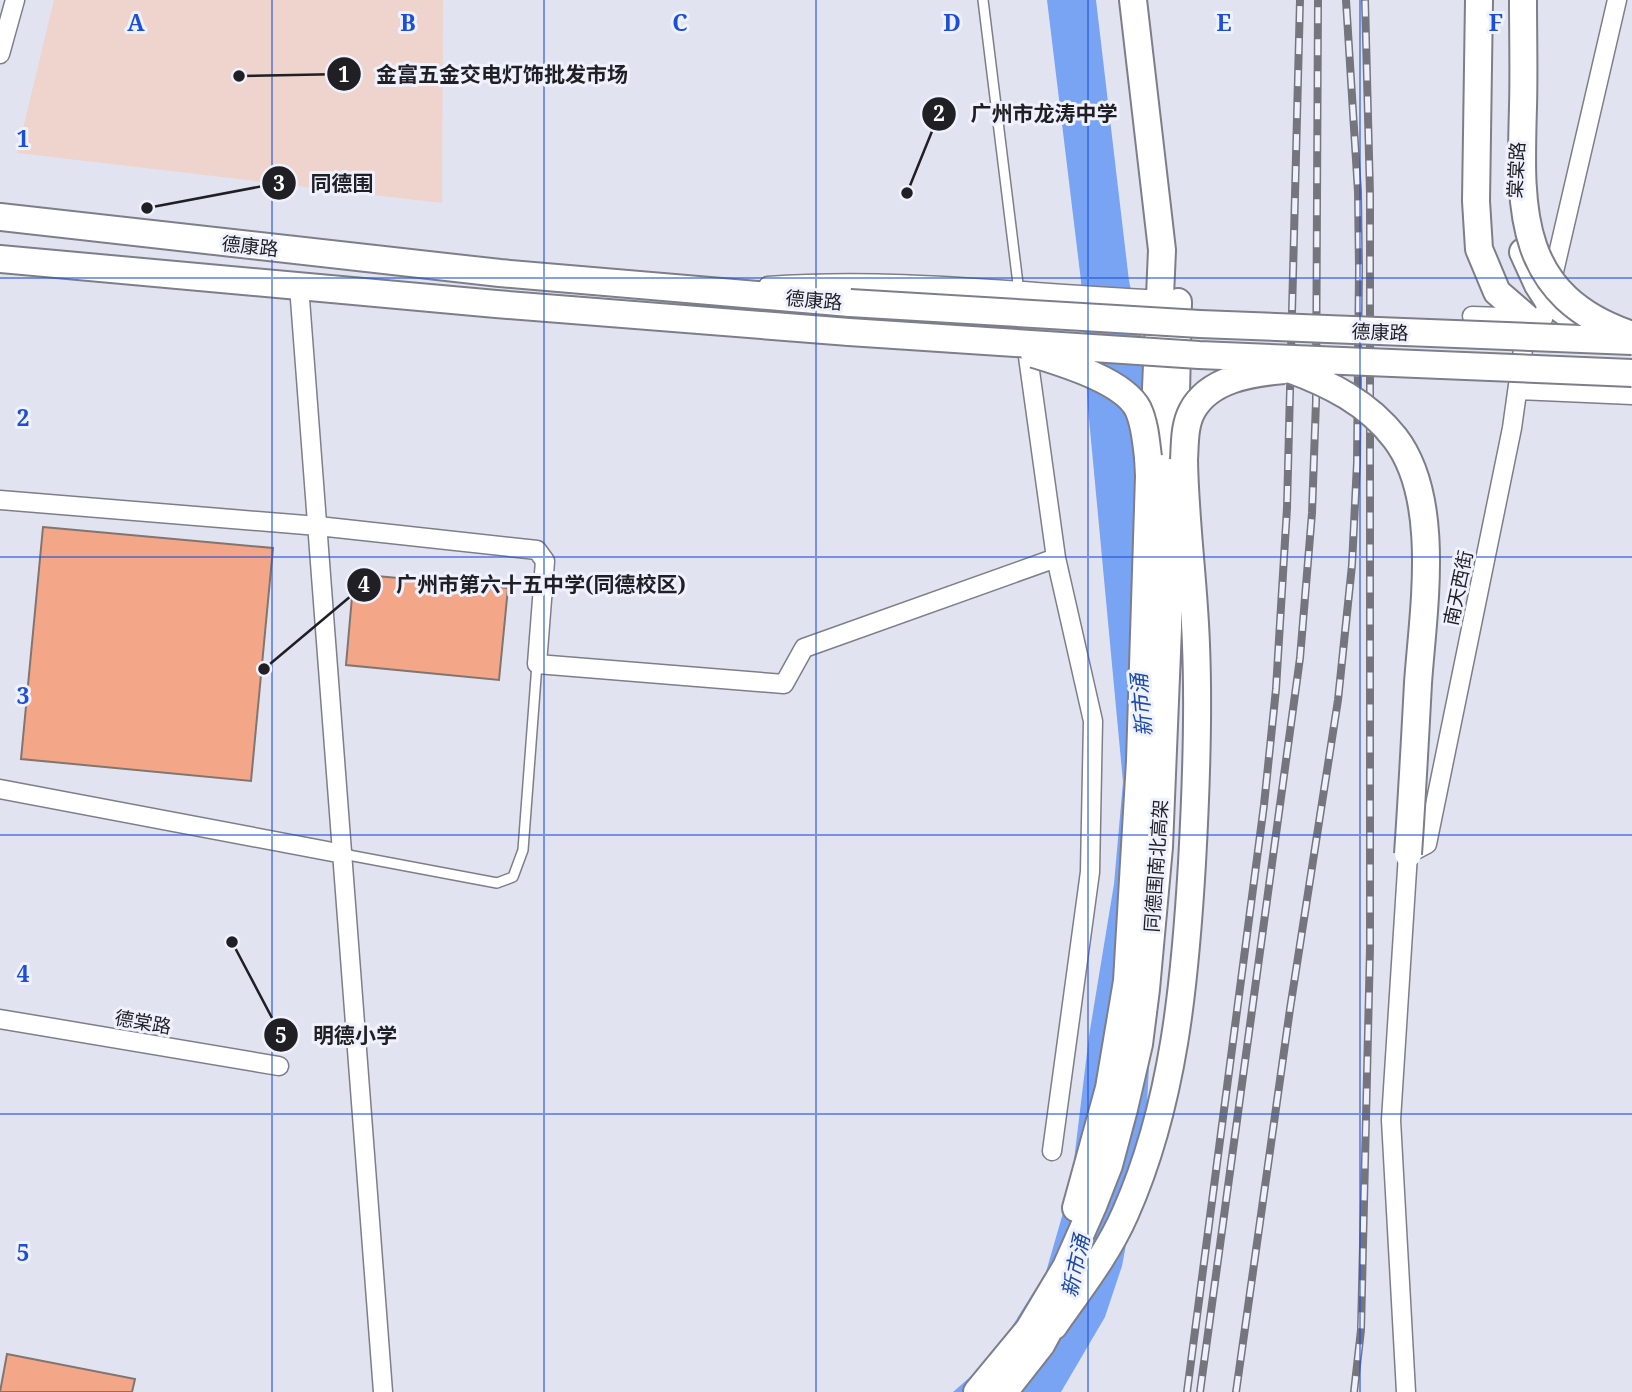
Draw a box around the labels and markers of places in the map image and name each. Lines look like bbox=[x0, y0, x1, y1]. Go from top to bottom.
callout: 金富五金交电灯饰批发市场 bbox=[327, 53, 642, 95]
callout: 广州市龙涛中学 bbox=[921, 93, 1131, 135]
callout: 同德围 bbox=[261, 162, 387, 204]
callout: 广州市第六十五中学(同德校区) bbox=[347, 564, 700, 606]
callout: 明德小学 bbox=[264, 1014, 411, 1056]

